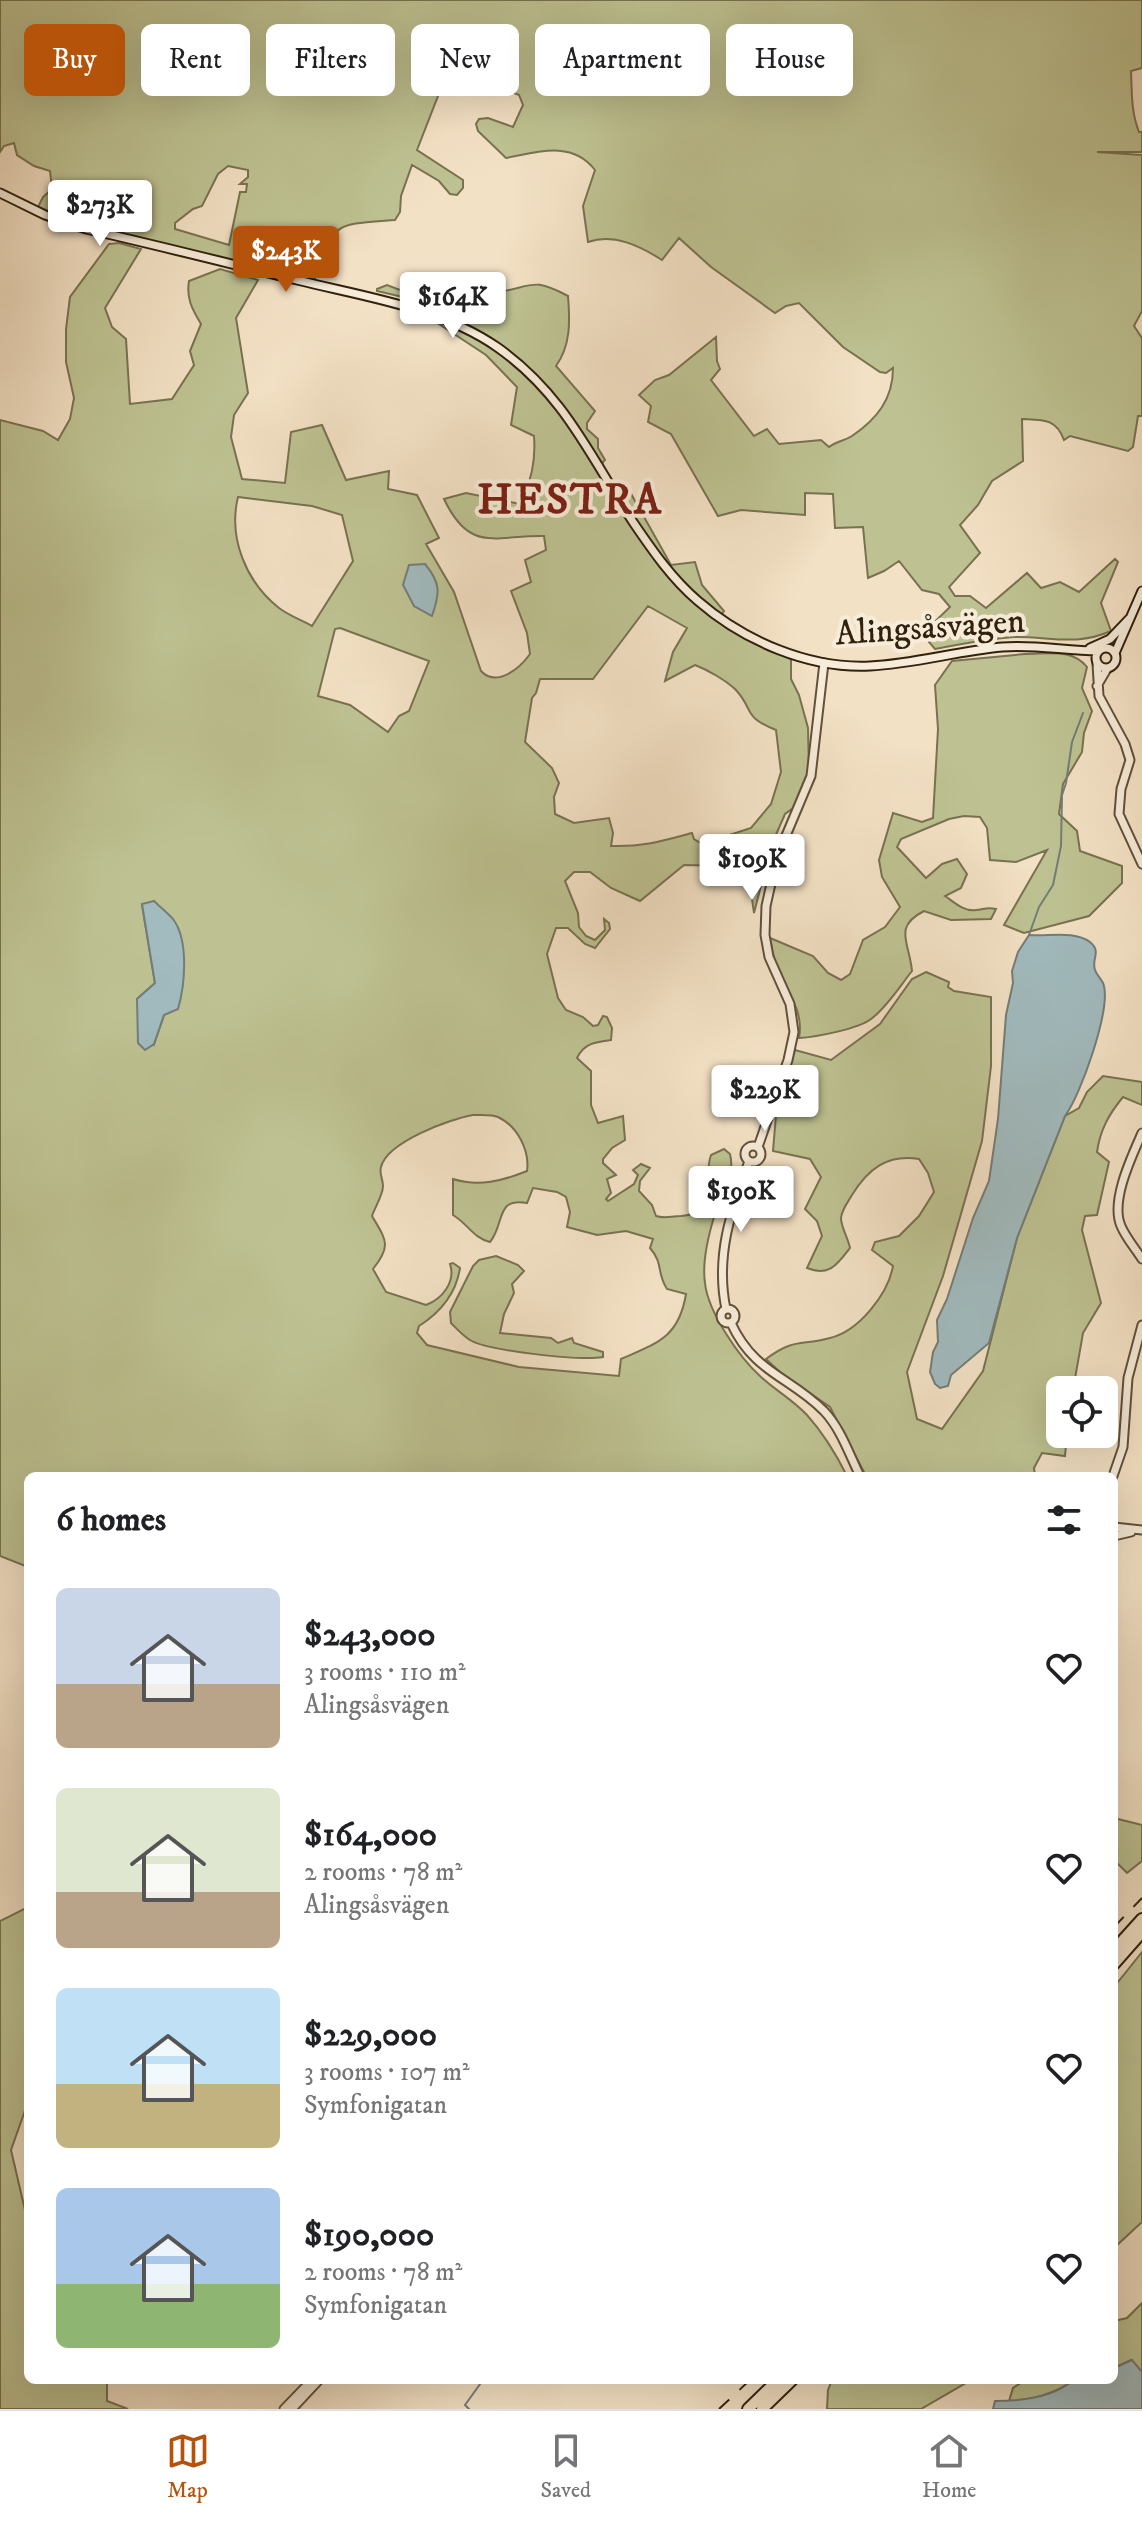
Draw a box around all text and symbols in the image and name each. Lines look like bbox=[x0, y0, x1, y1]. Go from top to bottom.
chip: Buy bbox=[24, 24, 125, 96]
chip: Rent bbox=[141, 24, 250, 96]
chip: Filters bbox=[266, 24, 395, 96]
chip: New bbox=[411, 24, 519, 96]
chip: Apartment bbox=[535, 24, 710, 96]
chip: House bbox=[726, 24, 853, 96]
pin: $273K bbox=[44, 180, 156, 248]
text: $273K bbox=[66, 189, 134, 222]
pin: $243K bbox=[230, 226, 342, 294]
text: $243K bbox=[251, 235, 321, 268]
pin: $164K bbox=[397, 272, 509, 340]
text: $164K bbox=[418, 281, 488, 314]
district label: HESTRA bbox=[477, 475, 663, 527]
street label: Alingsåsvägen bbox=[834, 600, 1026, 656]
pin: $109K bbox=[696, 834, 808, 902]
text: $109K bbox=[718, 843, 786, 876]
pin: $229K bbox=[709, 1065, 821, 1133]
text: $229K bbox=[730, 1074, 800, 1107]
pin: $190K bbox=[685, 1166, 797, 1234]
text: $190K bbox=[707, 1175, 775, 1208]
map controls bbox=[1046, 1376, 1118, 1448]
button: locate bbox=[1046, 1376, 1118, 1448]
icon: filters bbox=[1042, 1498, 1086, 1542]
text: 6 homes bbox=[56, 1499, 166, 1541]
text: $243,000 bbox=[304, 1614, 436, 1656]
icon: home bbox=[120, 1620, 216, 1716]
icon: heart bbox=[1042, 1646, 1086, 1690]
text: 3 rooms · 110 m² bbox=[304, 1656, 466, 1689]
text: Alingsåsvägen bbox=[304, 1689, 449, 1722]
text: $164,000 bbox=[304, 1814, 437, 1856]
icon: home bbox=[120, 1820, 216, 1916]
icon: heart bbox=[1042, 1846, 1086, 1890]
text: 2 rooms · 78 m² bbox=[304, 1856, 462, 1889]
text: Alingsåsvägen bbox=[304, 1889, 449, 1922]
text: $229,000 bbox=[304, 2014, 437, 2056]
icon: home bbox=[120, 2020, 216, 2116]
icon: heart bbox=[1042, 2046, 1086, 2090]
text: 3 rooms · 107 m² bbox=[304, 2056, 470, 2089]
text: Symfonigatan bbox=[304, 2089, 447, 2122]
text: $190,000 bbox=[304, 2214, 434, 2256]
icon: home bbox=[120, 2220, 216, 2316]
icon: heart bbox=[1042, 2246, 1086, 2290]
text: 2 rooms · 78 m² bbox=[304, 2256, 462, 2289]
text: Symfonigatan bbox=[304, 2289, 447, 2322]
tab: Map bbox=[166, 2429, 210, 2504]
tab: Saved bbox=[541, 2429, 591, 2504]
tab: Home bbox=[922, 2429, 976, 2504]

